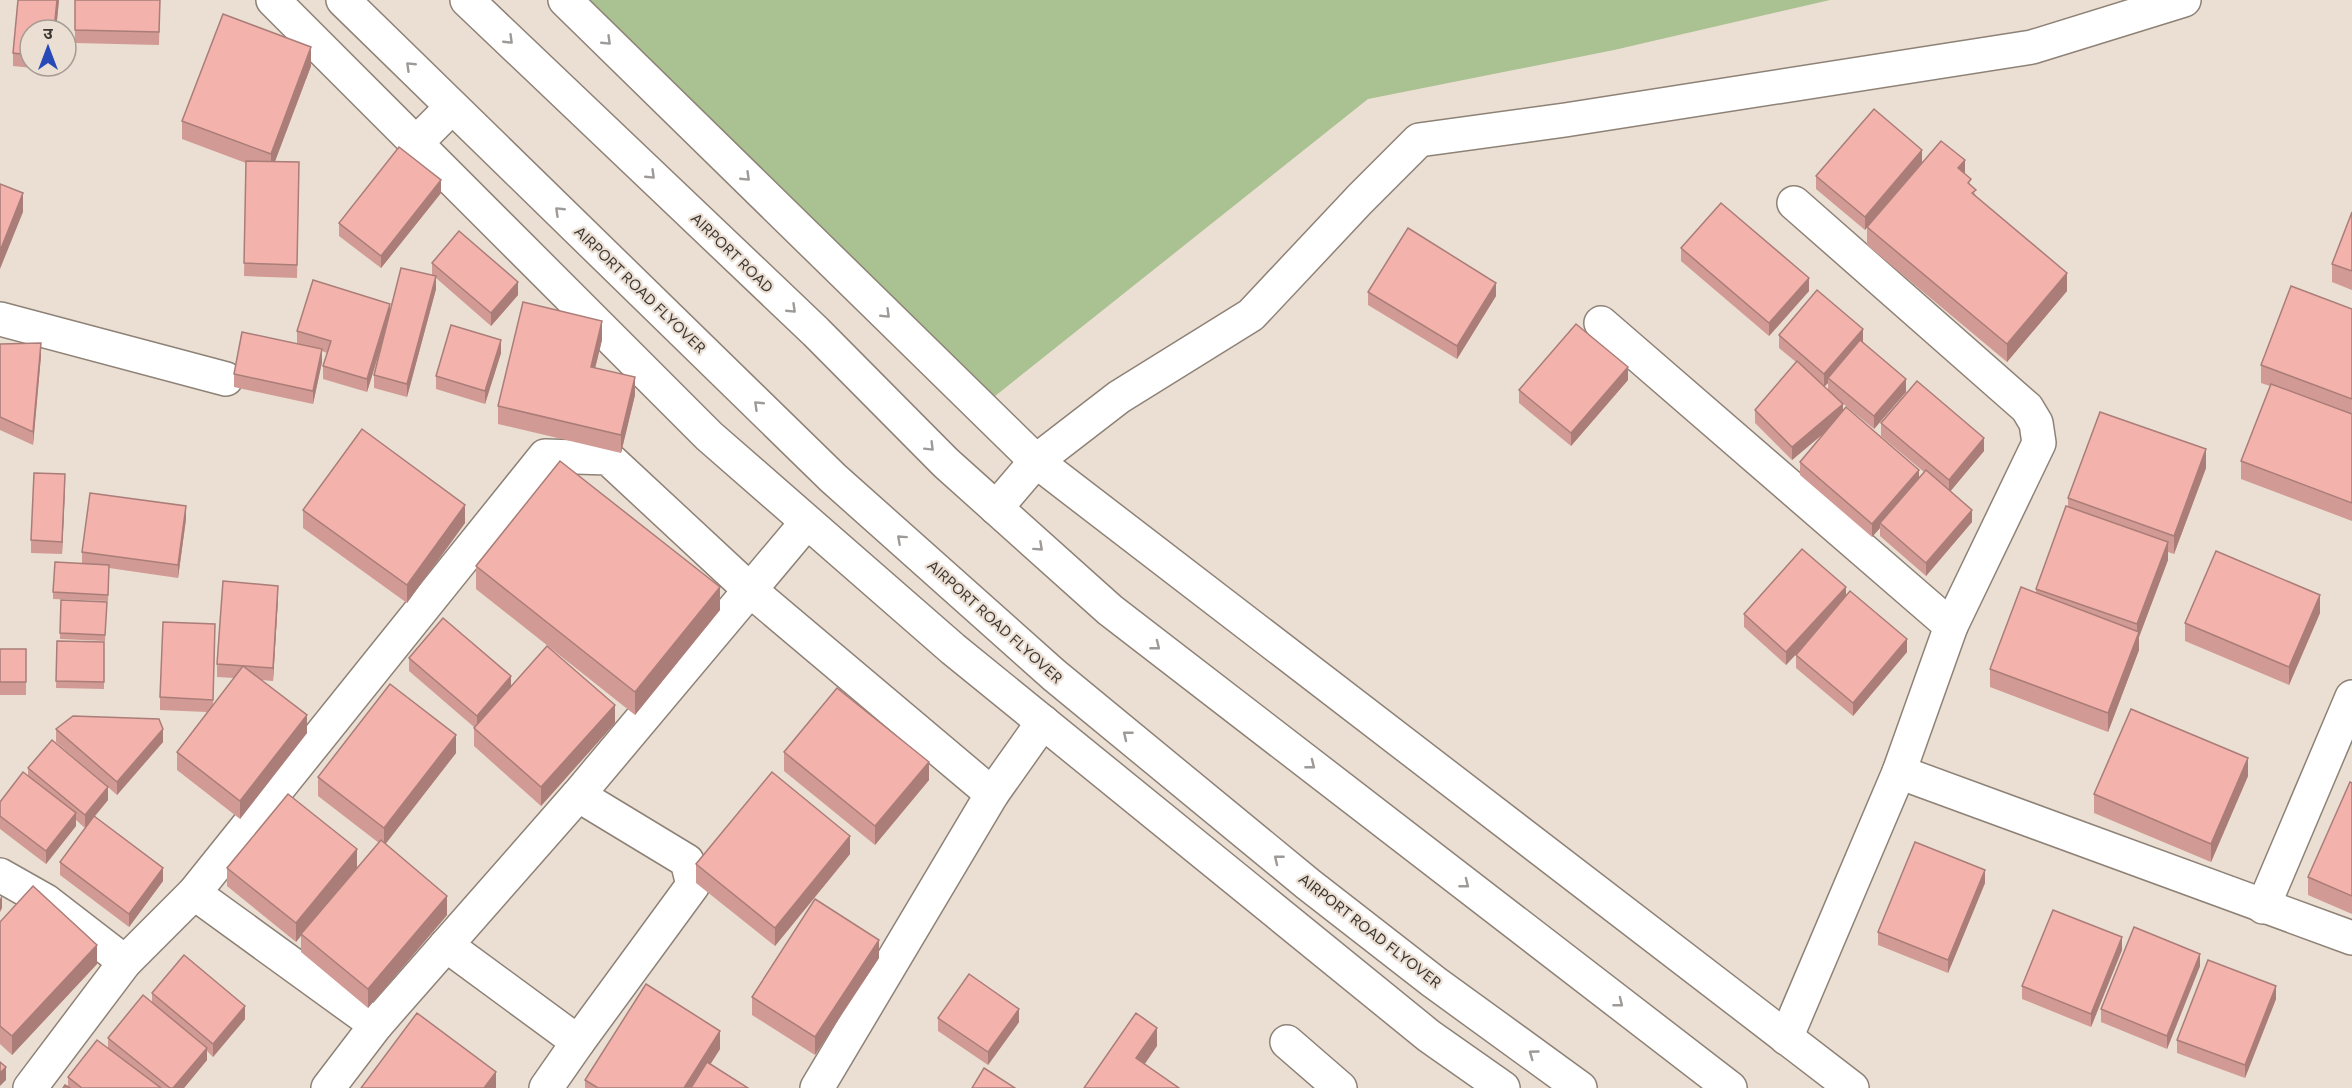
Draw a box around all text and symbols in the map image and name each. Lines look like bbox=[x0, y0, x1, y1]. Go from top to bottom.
north arrow bbox=[18, 18, 78, 78]
text: उ bbox=[43, 24, 53, 43]
one-way arrow bbox=[502, 33, 513, 44]
one-way arrow bbox=[601, 34, 611, 45]
one-way arrow bbox=[407, 62, 417, 73]
one-way arrow bbox=[644, 168, 654, 179]
one-way arrow bbox=[739, 170, 750, 181]
one-way arrow bbox=[555, 207, 566, 218]
street label: AIRPORT ROAD bbox=[687, 209, 777, 297]
street label: AIRPORT ROAD FLYOVER bbox=[571, 223, 709, 357]
one-way arrow bbox=[784, 302, 795, 313]
one-way arrow bbox=[879, 307, 889, 318]
one-way arrow bbox=[755, 402, 766, 413]
one-way arrow bbox=[923, 440, 934, 450]
one-way arrow bbox=[897, 535, 908, 546]
one-way arrow bbox=[1032, 540, 1043, 551]
street label: AIRPORT ROAD FLYOVER bbox=[924, 557, 1066, 687]
one-way arrow bbox=[1150, 638, 1161, 649]
one-way arrow bbox=[1123, 732, 1134, 743]
one-way arrow bbox=[1304, 758, 1315, 769]
one-way arrow bbox=[1274, 856, 1285, 867]
street label: AIRPORT ROAD FLYOVER bbox=[1295, 870, 1445, 992]
one-way arrow bbox=[1458, 877, 1469, 888]
one-way arrow bbox=[1612, 996, 1623, 1007]
one-way arrow bbox=[1529, 1050, 1540, 1061]

